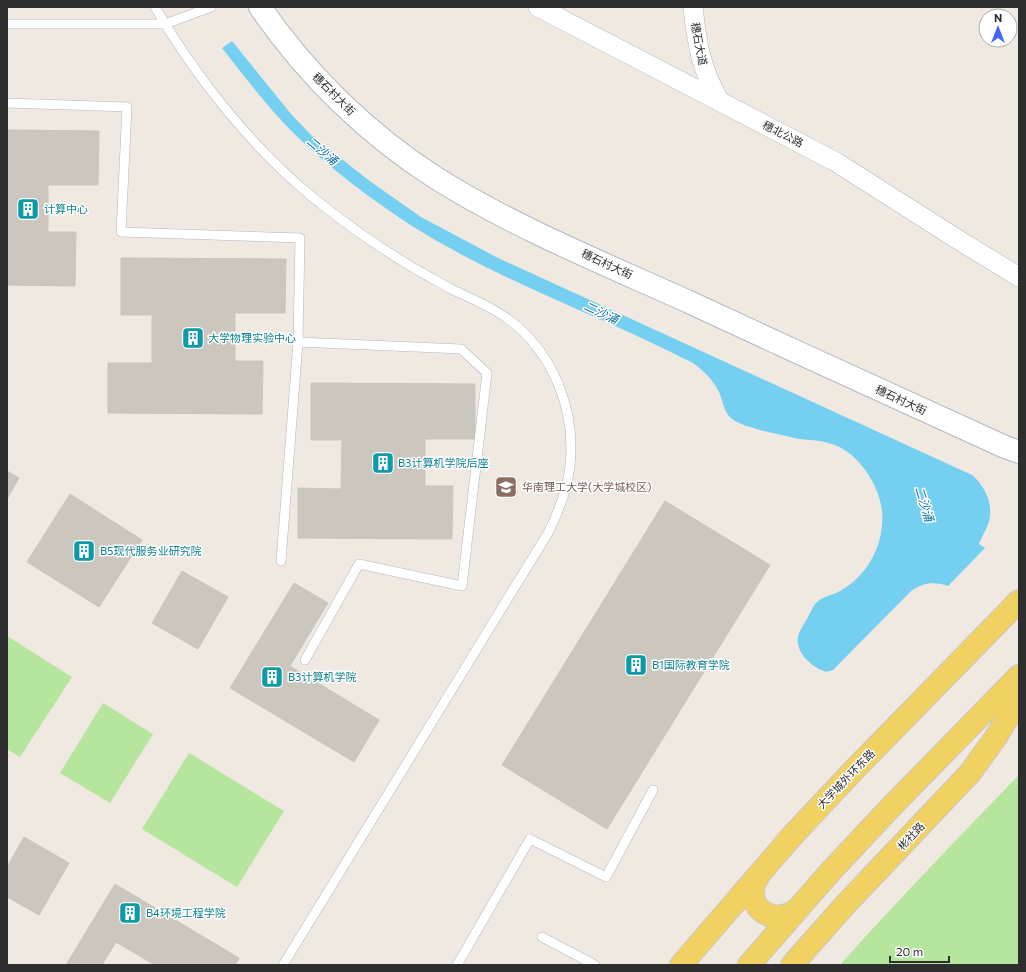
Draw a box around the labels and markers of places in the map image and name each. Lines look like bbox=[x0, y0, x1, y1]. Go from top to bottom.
building icon: 计算中心 bbox=[15, 196, 41, 222]
place label: 计算中心 bbox=[44, 202, 88, 215]
building icon: 大学物理实验中心 bbox=[180, 325, 206, 351]
place label: 大学物理实验中心 bbox=[208, 331, 296, 344]
building icon: B3计算机学院后座 bbox=[370, 450, 396, 476]
place label: B3计算机学院后座 bbox=[398, 456, 488, 469]
school or university icon: 华南理工大学(大学城校区) bbox=[493, 474, 519, 500]
place label: 华南理工大学(大学城校区) bbox=[522, 480, 651, 493]
building icon: B5现代服务业研究院 bbox=[71, 538, 97, 564]
place label: B5现代服务业研究院 bbox=[100, 544, 201, 557]
building icon: B1国际教育学院 bbox=[623, 652, 649, 678]
place label: B1国际教育学院 bbox=[652, 658, 730, 671]
building icon: B3计算机学院 bbox=[259, 664, 285, 690]
place label: B3计算机学院 bbox=[288, 670, 356, 683]
building icon: B4环境工程学院 bbox=[117, 900, 143, 926]
place label: B4环境工程学院 bbox=[146, 906, 226, 919]

